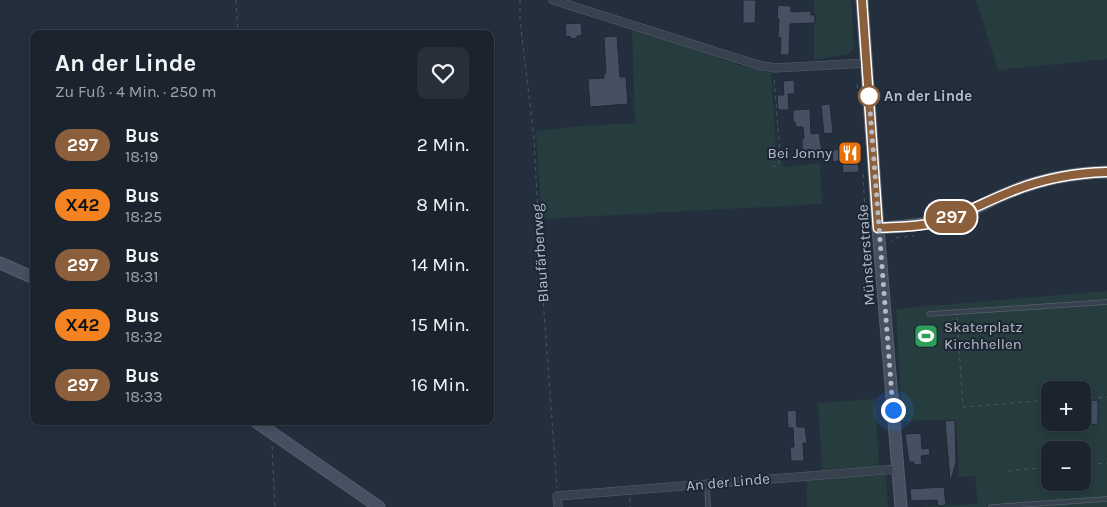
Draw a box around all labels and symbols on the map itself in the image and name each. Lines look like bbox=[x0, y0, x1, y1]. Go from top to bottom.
marker: An der Linde bbox=[858, 85, 880, 107]
place label: An der Linde bbox=[884, 87, 972, 105]
restaurant icon: Bei Jonny bbox=[837, 140, 863, 166]
place label: Bei Jonny bbox=[768, 144, 832, 162]
line badge: 297 bbox=[922, 201, 980, 233]
street label: Blaufärberweg bbox=[528, 203, 552, 303]
street label: Münsterstraße bbox=[853, 204, 879, 306]
place label: Skaterplatz Kirchhellen bbox=[944, 318, 1023, 353]
sports icon: Skaterplatz Kirchhellen bbox=[913, 323, 939, 349]
your location bbox=[881, 398, 906, 423]
street label: An der Linde bbox=[685, 469, 771, 495]

